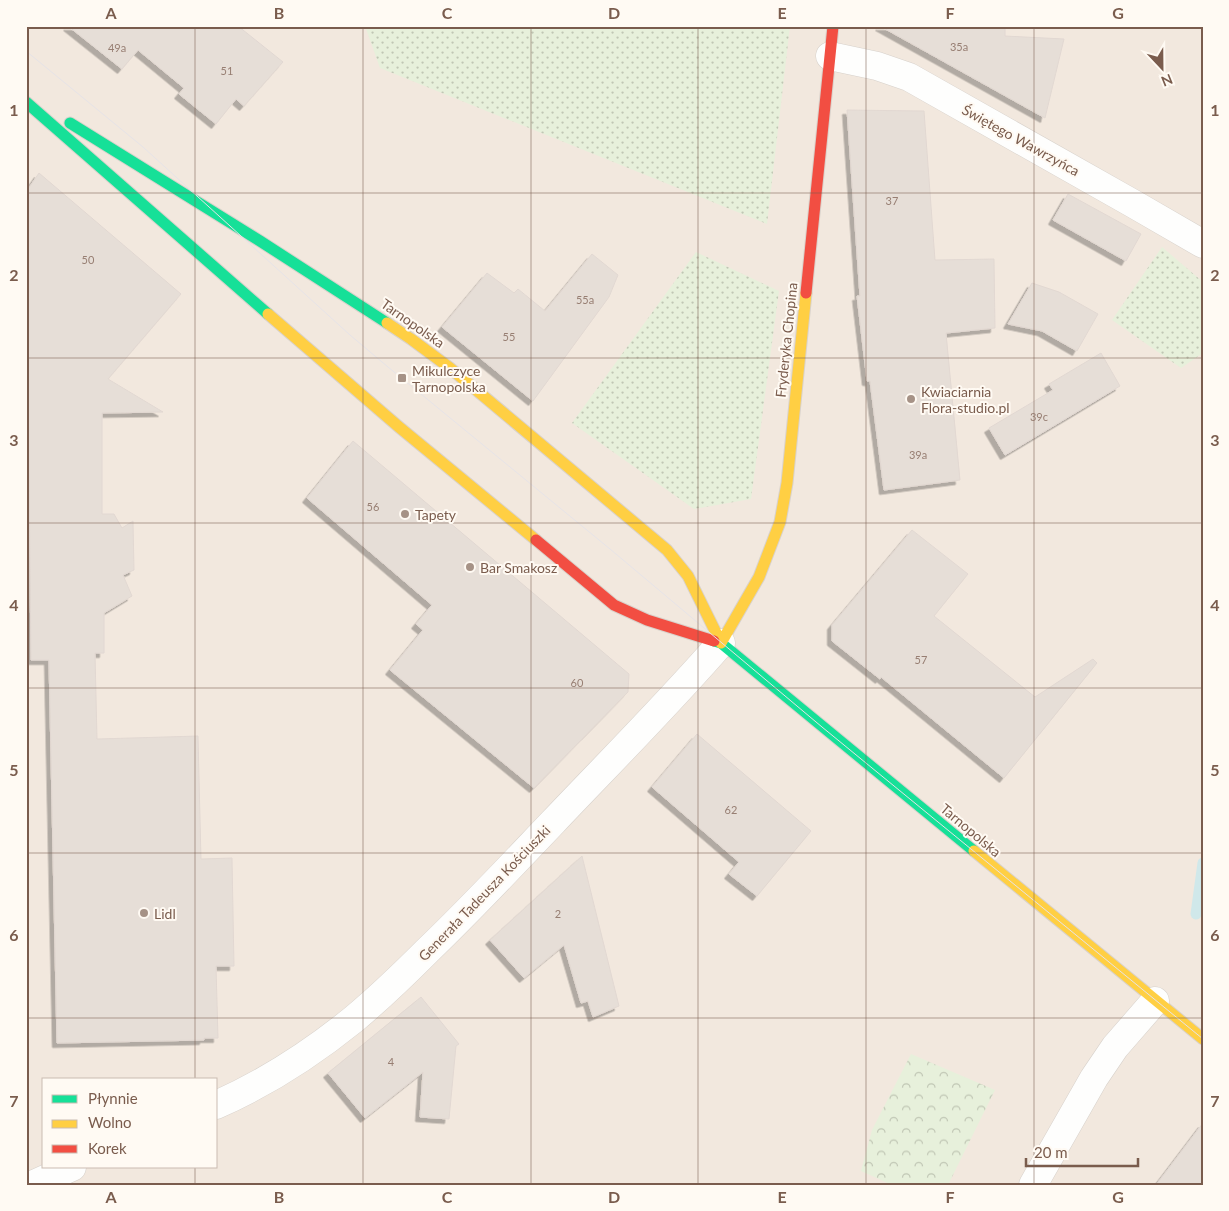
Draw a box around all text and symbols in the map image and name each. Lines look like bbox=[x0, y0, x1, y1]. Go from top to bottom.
text: A bbox=[104, 3, 117, 22]
text: B bbox=[274, 3, 284, 22]
text: C bbox=[442, 3, 453, 22]
text: D bbox=[608, 3, 620, 22]
text: E bbox=[777, 3, 787, 22]
text: F bbox=[945, 3, 955, 22]
text: G bbox=[1112, 3, 1124, 22]
house number: 35a bbox=[950, 40, 968, 53]
house number: 49a bbox=[108, 41, 126, 54]
north arrow bbox=[1136, 42, 1186, 92]
house number: 51 bbox=[221, 64, 233, 77]
text: N bbox=[1159, 71, 1175, 90]
text: 1 bbox=[9, 100, 19, 119]
text: 1 bbox=[1210, 100, 1220, 119]
street label: Świętego Wawrzyńca bbox=[959, 101, 1083, 179]
house number: 37 bbox=[886, 194, 898, 207]
house number: 50 bbox=[82, 253, 95, 266]
text: 2 bbox=[9, 265, 19, 284]
text: 2 bbox=[1210, 265, 1220, 284]
street label: Fryderyka Chopina bbox=[771, 282, 801, 398]
house number: 55a bbox=[576, 293, 594, 306]
street label: Tarnopolska bbox=[378, 295, 448, 351]
house number: 55 bbox=[503, 330, 515, 343]
place label: Mikulczyce Tarnopolska bbox=[412, 362, 486, 395]
marker: Mikulczyce Tarnopolska bbox=[396, 372, 408, 384]
place label: Kwiaciarnia Flora-studio.pl bbox=[921, 383, 1010, 416]
marker: Kwiaciarnia Flora-studio.pl bbox=[905, 393, 917, 405]
house number: 39c bbox=[1030, 410, 1048, 423]
text: 3 bbox=[9, 430, 19, 449]
text: 3 bbox=[1210, 430, 1220, 449]
house number: 39a bbox=[909, 448, 927, 461]
house number: 56 bbox=[367, 500, 379, 513]
place label: Tapety bbox=[415, 506, 457, 523]
marker: Tapety bbox=[399, 508, 411, 520]
place label: Bar Smakosz bbox=[480, 559, 557, 576]
marker: Bar Smakosz bbox=[464, 561, 476, 573]
text: 4 bbox=[9, 595, 19, 614]
text: 4 bbox=[1210, 595, 1220, 614]
house number: 57 bbox=[915, 653, 927, 666]
house number: 60 bbox=[571, 676, 584, 689]
text: 5 bbox=[9, 760, 19, 779]
text: 5 bbox=[1210, 760, 1220, 779]
street label: Tarnopolska bbox=[937, 800, 1005, 860]
house number: 62 bbox=[725, 803, 737, 816]
street label: Generała Tadeusza Kościuszki bbox=[415, 822, 553, 964]
place label: Lidl bbox=[154, 905, 176, 922]
marker: Lidl bbox=[138, 907, 150, 919]
house number: 2 bbox=[555, 907, 561, 920]
text: 6 bbox=[9, 925, 19, 944]
text: 6 bbox=[1210, 925, 1220, 944]
house number: 4 bbox=[388, 1055, 395, 1068]
legend bbox=[42, 1078, 218, 1168]
text: Płynnie bbox=[88, 1089, 138, 1107]
text: 7 bbox=[9, 1091, 19, 1110]
text: 7 bbox=[1210, 1091, 1220, 1110]
text: Wolno bbox=[88, 1113, 132, 1131]
scale bar bbox=[1026, 1136, 1139, 1168]
text: Korek bbox=[88, 1139, 127, 1157]
text: 20 m bbox=[1034, 1143, 1068, 1161]
text: A bbox=[104, 1187, 117, 1206]
text: B bbox=[274, 1187, 284, 1206]
text: C bbox=[442, 1187, 453, 1206]
text: D bbox=[608, 1187, 620, 1206]
text: E bbox=[777, 1187, 787, 1206]
text: F bbox=[945, 1187, 955, 1206]
text: G bbox=[1112, 1187, 1124, 1206]

